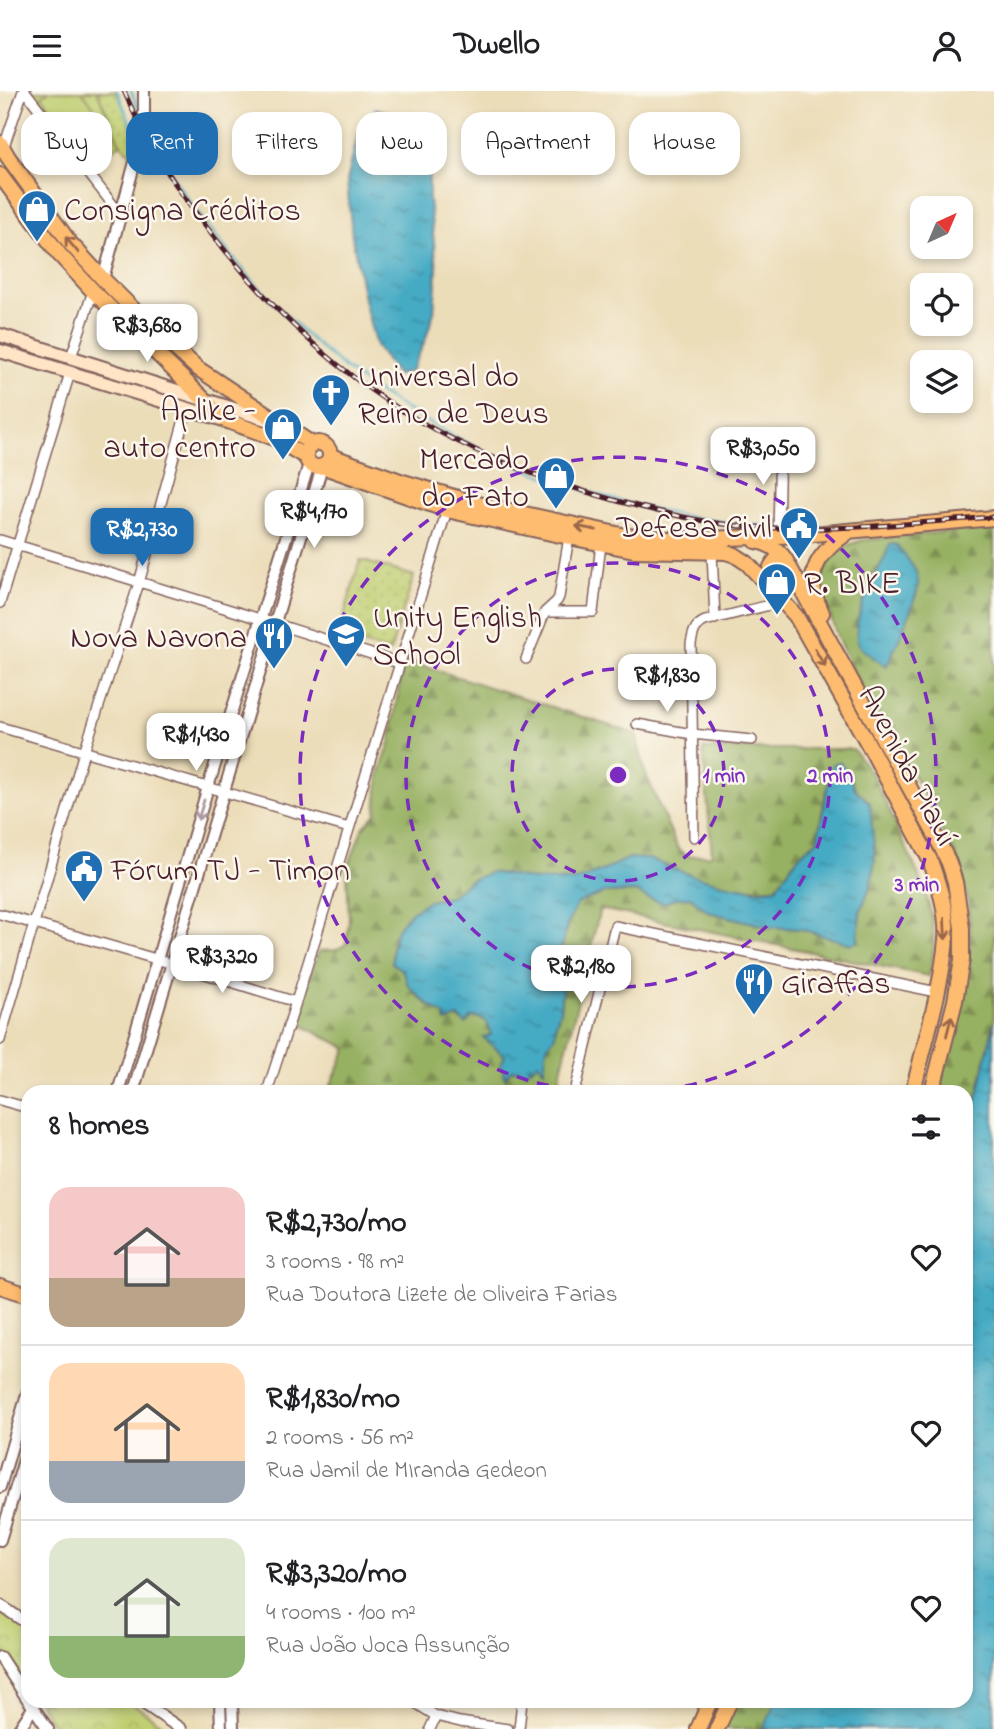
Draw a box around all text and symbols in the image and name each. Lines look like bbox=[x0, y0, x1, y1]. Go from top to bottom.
text: Dwello bbox=[454, 22, 540, 69]
icon: menu bbox=[28, 27, 66, 65]
icon: person bbox=[928, 27, 966, 65]
chip: Buy bbox=[21, 112, 112, 175]
chip: Rent bbox=[126, 112, 218, 175]
chip: Filters bbox=[232, 112, 342, 175]
chip: New bbox=[356, 112, 447, 175]
chip: Apartment bbox=[461, 112, 615, 175]
chip: House bbox=[629, 112, 740, 175]
shop icon: Consigna Créditos bbox=[16, 188, 58, 243]
place label: Consigna Créditos bbox=[64, 189, 301, 236]
north arrow bbox=[910, 196, 973, 259]
map controls bbox=[910, 196, 973, 413]
one-way arrow bbox=[65, 237, 80, 255]
button: locate bbox=[910, 273, 973, 336]
pin: R$3,680 bbox=[82, 305, 212, 364]
text: R$3,680 bbox=[113, 310, 181, 343]
button: layers bbox=[910, 350, 973, 413]
place label: Universal do Reino de Deus bbox=[358, 355, 549, 439]
church icon: Universal do Reino de Deus bbox=[310, 372, 352, 427]
place label: Aplike - auto centro bbox=[103, 389, 256, 473]
shop icon: Aplike - auto centro bbox=[262, 406, 304, 461]
pin: R$3,050 bbox=[698, 427, 828, 487]
text: R$3,050 bbox=[726, 433, 800, 466]
place label: Mercado do Fato bbox=[419, 438, 529, 522]
shop icon: Mercado do Fato bbox=[535, 455, 577, 510]
pin: R$4,170 bbox=[249, 491, 379, 550]
text: R$4,170 bbox=[281, 496, 347, 529]
public building icon: Defesa Civil bbox=[778, 505, 820, 560]
place label: Defesa Civil bbox=[616, 506, 772, 553]
pin: R$2,730 bbox=[77, 509, 207, 568]
text: R$2,730 bbox=[107, 514, 177, 547]
one-way arrow bbox=[575, 520, 598, 534]
shop icon: R. BIKE bbox=[756, 561, 798, 616]
place label: R. BIKE bbox=[804, 562, 900, 609]
place label: Unity English School bbox=[373, 596, 542, 680]
school or university icon: Unity English School bbox=[325, 613, 367, 668]
restaurant icon: Nova Navona bbox=[253, 615, 295, 670]
place label: Nova Navona bbox=[70, 616, 247, 663]
one-way arrow bbox=[813, 648, 827, 668]
pin: R$1,830 bbox=[602, 655, 732, 714]
text: R$1,830 bbox=[634, 660, 700, 693]
street label: Avenida Piauí bbox=[844, 678, 968, 855]
pin: R$1,430 bbox=[131, 713, 261, 773]
text: R$1,430 bbox=[163, 719, 229, 752]
text: 1 min bbox=[703, 762, 745, 792]
text: 2 min bbox=[806, 762, 853, 792]
centre of rings bbox=[606, 763, 630, 787]
one-way arrow bbox=[194, 799, 207, 821]
public building icon: Fórum TJ - Timon bbox=[63, 848, 105, 903]
place label: Fórum TJ - Timon bbox=[110, 849, 350, 896]
text: 3 min bbox=[894, 871, 939, 901]
one-way arrow bbox=[938, 917, 951, 940]
pin: R$3,320 bbox=[157, 935, 287, 995]
text: R$3,320 bbox=[187, 941, 257, 974]
pin: R$2,180 bbox=[516, 946, 646, 1005]
text: R$2,180 bbox=[547, 951, 615, 984]
restaurant icon: Giraffas bbox=[733, 961, 775, 1016]
place label: Giraffas bbox=[781, 962, 891, 1009]
one-way arrow bbox=[943, 1015, 956, 1038]
text: 8 homes bbox=[49, 1105, 150, 1149]
icon: filters bbox=[907, 1108, 945, 1146]
text: R$2,730/mo bbox=[266, 1202, 407, 1246]
icon: home bbox=[105, 1215, 189, 1299]
icon: heart bbox=[907, 1238, 945, 1276]
text: 3 rooms · 98 m² bbox=[266, 1246, 404, 1279]
text: Rua Doutora Lizete de Oliveira Farias bbox=[266, 1279, 617, 1312]
text: R$1,830/mo bbox=[266, 1378, 400, 1422]
icon: home bbox=[105, 1391, 189, 1475]
icon: heart bbox=[907, 1414, 945, 1452]
text: 2 rooms · 56 m² bbox=[266, 1422, 414, 1455]
text: Rua Jamil de MIranda Gedeon bbox=[266, 1455, 547, 1488]
text: R$3,320/mo bbox=[266, 1553, 407, 1597]
icon: home bbox=[105, 1566, 189, 1650]
icon: heart bbox=[907, 1589, 945, 1627]
text: 4 rooms · 100 m² bbox=[266, 1597, 416, 1630]
text: Rua João Joca Assunção bbox=[266, 1630, 510, 1663]

